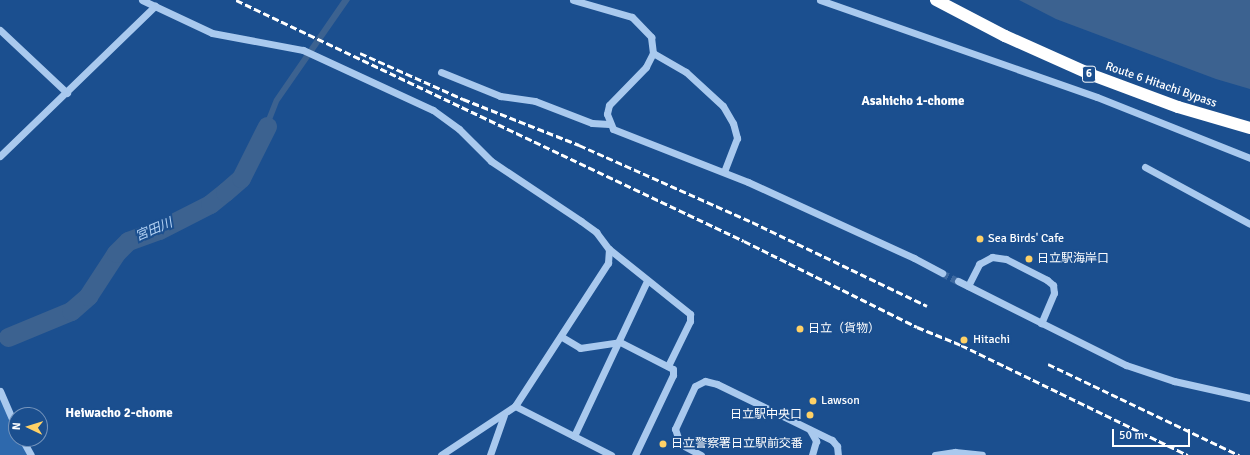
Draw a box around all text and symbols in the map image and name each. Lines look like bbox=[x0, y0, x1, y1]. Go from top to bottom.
street label: Route 6 Hitachi Bypass bbox=[1103, 59, 1219, 111]
road number: 6 bbox=[1082, 65, 1096, 83]
district label: Asahicho 1-chome bbox=[861, 93, 965, 109]
water label: 宮田川 bbox=[133, 215, 175, 245]
place label: Sea Birds' Cafe bbox=[988, 232, 1064, 246]
marker: Sea Birds' Cafe bbox=[975, 234, 985, 244]
place label: 日立駅海岸口 bbox=[1037, 252, 1109, 266]
marker: 日立駅海岸口 bbox=[1024, 254, 1034, 264]
place label: 日立（貨物） bbox=[808, 322, 880, 336]
marker: 日立（貨物） bbox=[795, 324, 805, 334]
place label: Hitachi bbox=[973, 333, 1010, 347]
marker: Hitachi bbox=[958, 334, 970, 346]
place label: Lawson bbox=[821, 394, 860, 408]
marker: Lawson bbox=[808, 396, 818, 406]
district label: Heiwacho 2-chome bbox=[65, 405, 173, 421]
north arrow bbox=[8, 407, 48, 447]
place label: 日立駅中央口 bbox=[730, 408, 802, 422]
marker: 日立駅中央口 bbox=[805, 410, 815, 420]
scale bar bbox=[1114, 421, 1192, 447]
text: N bbox=[10, 422, 23, 430]
text: 50 m bbox=[1119, 428, 1144, 443]
place label: 日立警察署日立駅前交番 bbox=[671, 437, 803, 451]
marker: 日立警察署日立駅前交番 bbox=[658, 439, 668, 449]

